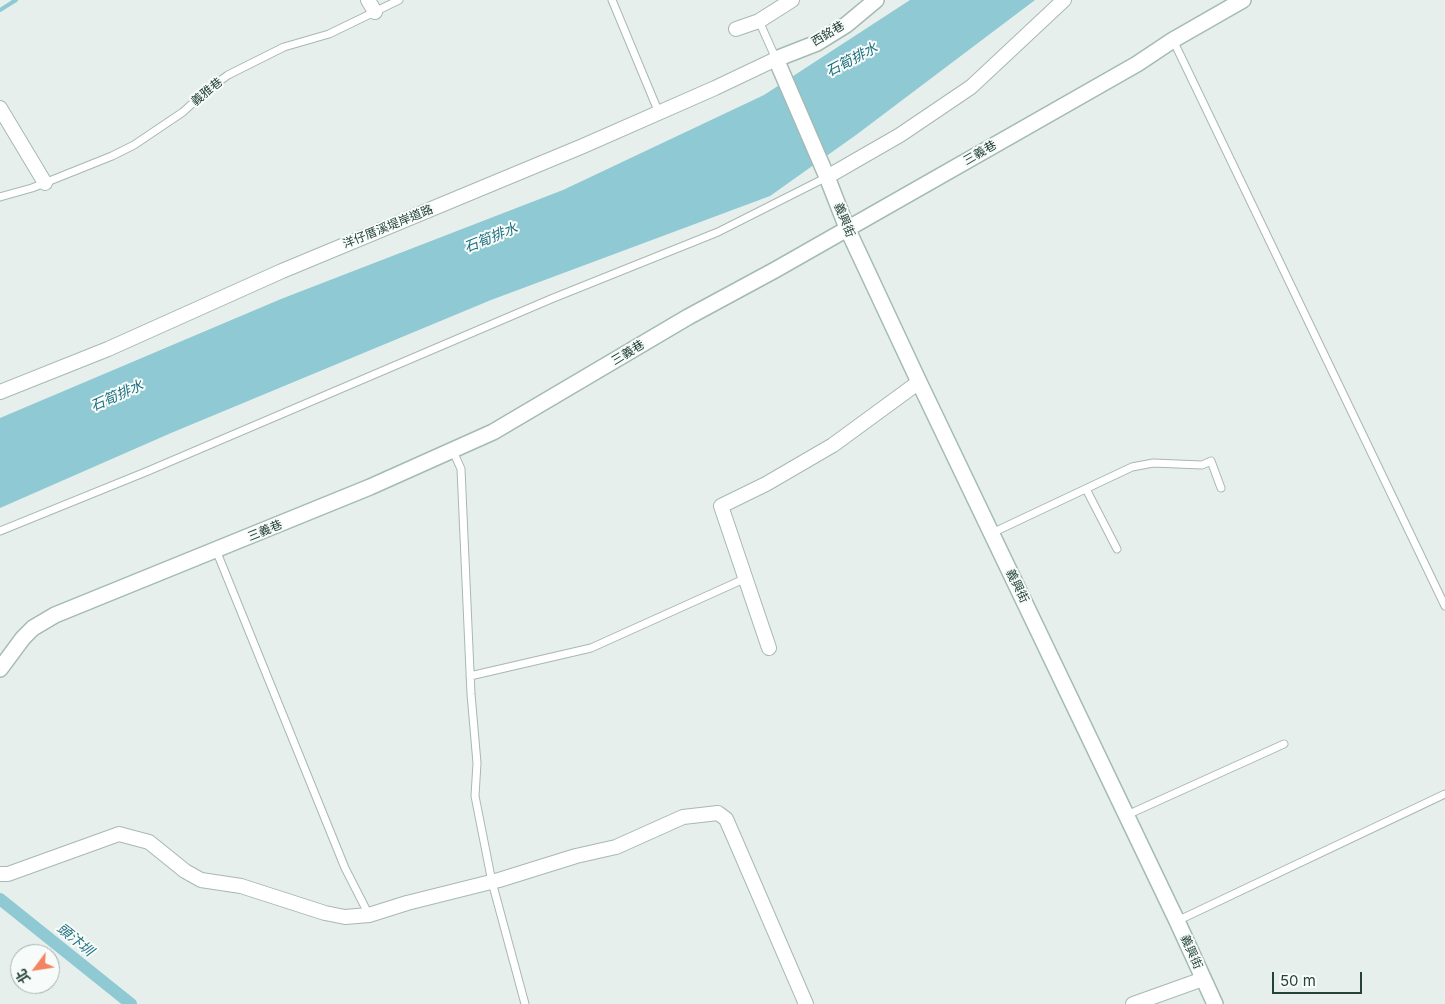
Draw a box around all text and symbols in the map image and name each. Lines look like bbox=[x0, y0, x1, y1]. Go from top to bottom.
street label: 西銘巷 bbox=[809, 19, 847, 49]
water label: 石筍排水 bbox=[823, 39, 881, 81]
street label: 義雅巷 bbox=[188, 75, 226, 109]
street label: 三義巷 bbox=[961, 138, 999, 168]
street label: 義興街 bbox=[831, 201, 857, 239]
street label: 洋仔厝溪堤岸道路 bbox=[341, 202, 435, 252]
water label: 石筍排水 bbox=[462, 220, 520, 256]
street label: 三義巷 bbox=[609, 338, 647, 368]
water label: 石筍排水 bbox=[88, 377, 146, 415]
street label: 三義巷 bbox=[246, 518, 284, 544]
street label: 義興街 bbox=[1003, 567, 1031, 605]
water label: 頭汴圳 bbox=[53, 920, 97, 960]
street label: 義興街 bbox=[1177, 933, 1205, 971]
north arrow bbox=[10, 944, 60, 994]
scale bar bbox=[1275, 962, 1365, 994]
text: 北 bbox=[12, 966, 33, 987]
text: 50 m bbox=[1280, 971, 1316, 990]

